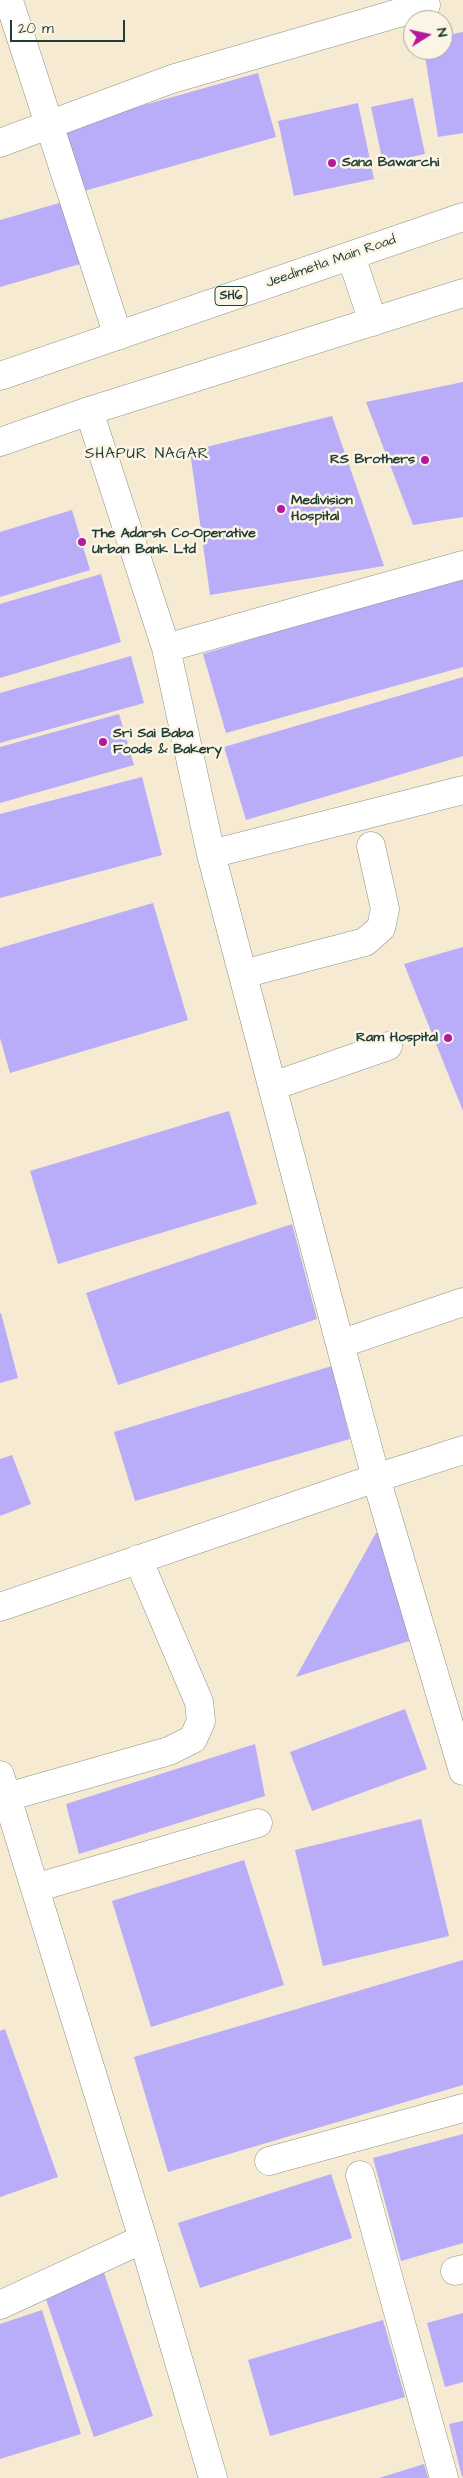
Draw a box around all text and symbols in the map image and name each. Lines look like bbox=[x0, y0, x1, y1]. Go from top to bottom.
scale bar bbox=[12, 10, 128, 42]
north arrow bbox=[403, 10, 453, 60]
text: 20 m bbox=[18, 18, 54, 39]
text: N bbox=[431, 27, 452, 39]
place label: Sana Bawarchi bbox=[342, 155, 439, 171]
marker: Sana Bawarchi bbox=[326, 157, 338, 169]
street label: Jeedimetla Main Road bbox=[264, 232, 398, 292]
road number: SH6 bbox=[215, 286, 247, 306]
district label: SHAPUR NAGAR bbox=[83, 446, 211, 464]
place label: RS Brothers bbox=[330, 452, 415, 468]
marker: RS Brothers bbox=[419, 454, 431, 466]
place label: Medivision Hospital bbox=[291, 493, 353, 526]
marker: Medivision Hospital bbox=[275, 503, 287, 515]
place label: The Adarsh Co-Operative Urban Bank Ltd bbox=[92, 526, 256, 558]
marker: The Adarsh Co-Operative Urban Bank Ltd bbox=[76, 536, 88, 548]
place label: Sri Sai Baba Foods & Bakery bbox=[113, 726, 222, 759]
marker: Sri Sai Baba Foods & Bakery bbox=[97, 736, 109, 748]
place label: Ram Hospital bbox=[356, 1030, 438, 1046]
marker: Ram Hospital bbox=[442, 1032, 454, 1044]

